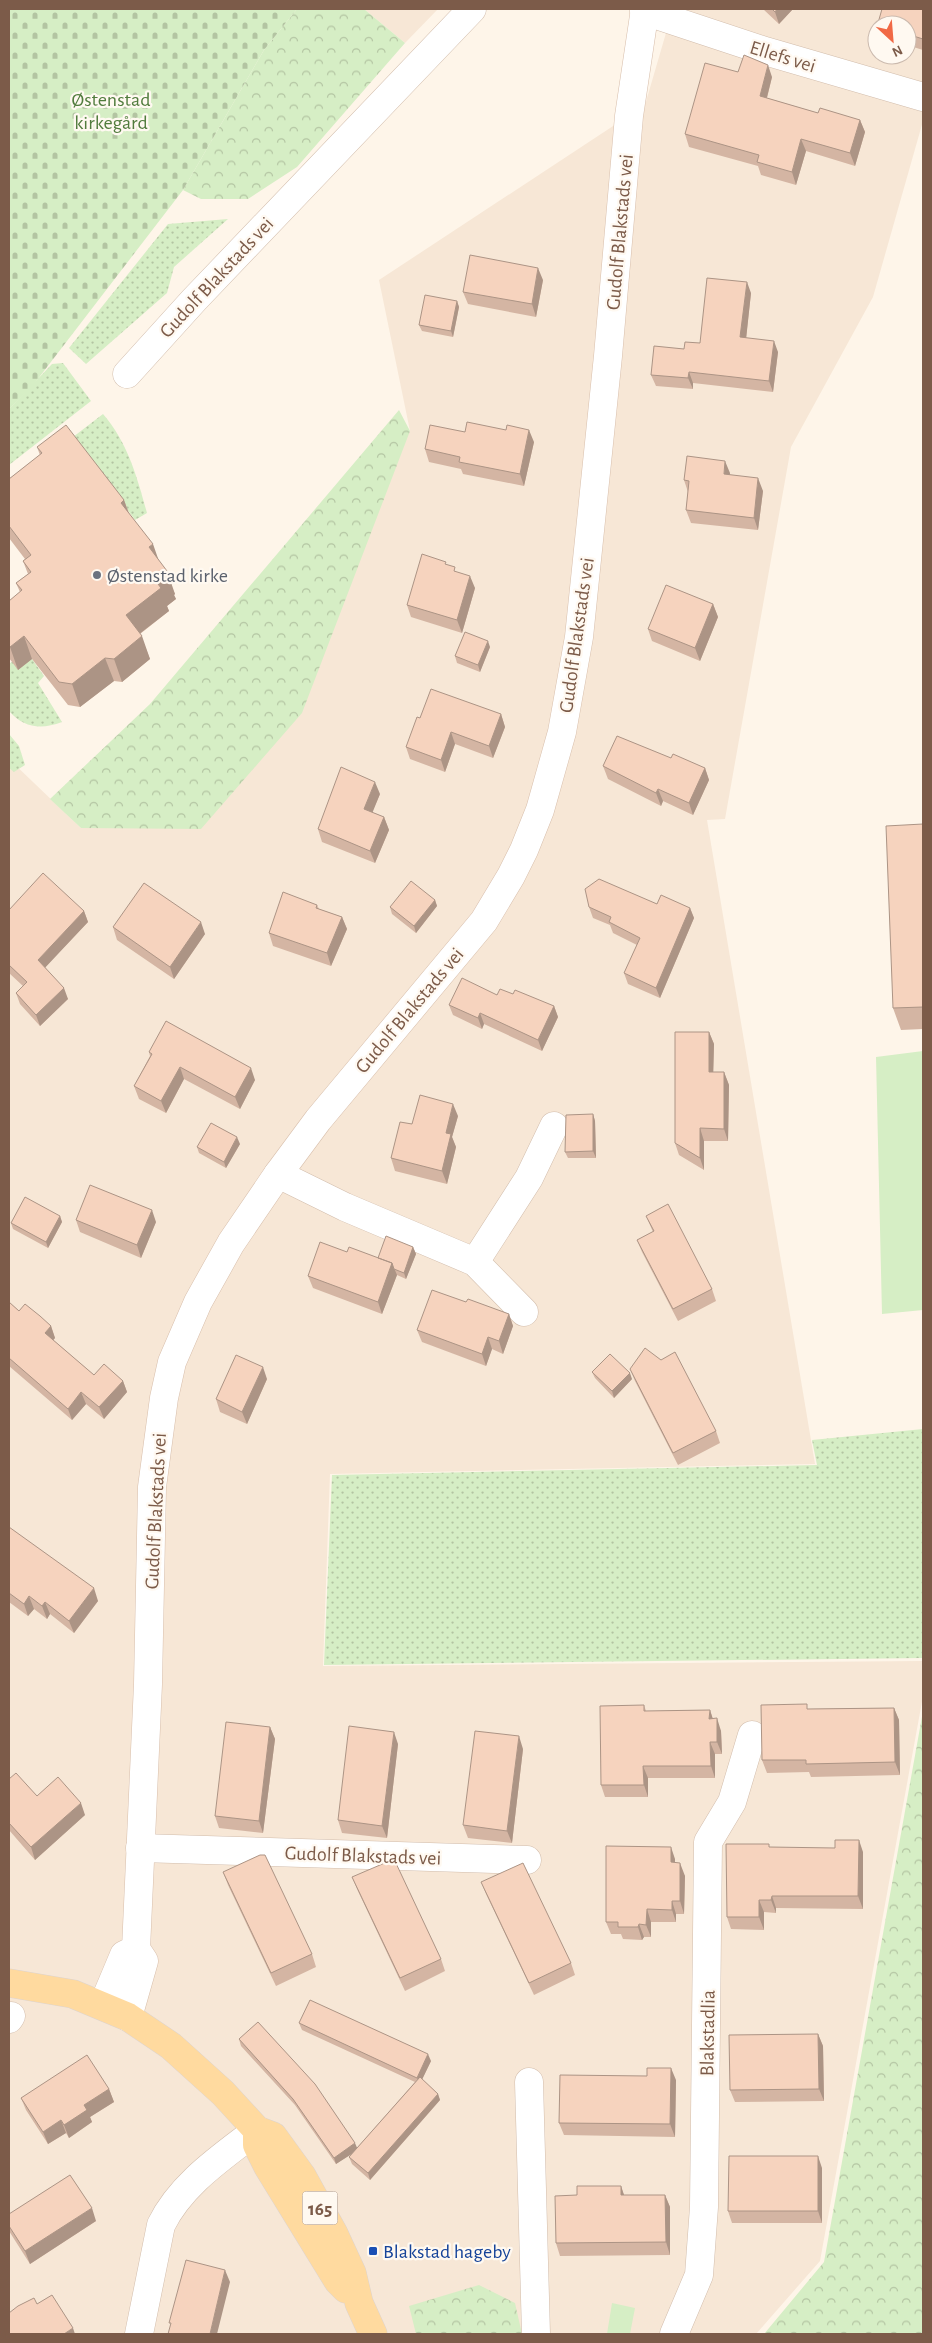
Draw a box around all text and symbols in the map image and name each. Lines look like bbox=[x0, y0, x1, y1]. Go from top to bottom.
north arrow bbox=[867, 15, 917, 65]
street label: Ellefs vei bbox=[747, 37, 818, 76]
text: N bbox=[890, 42, 905, 59]
park label: Østenstad kirkegård bbox=[71, 90, 151, 133]
street label: Gudolf Blakstads vei bbox=[603, 153, 637, 311]
street label: Gudolf Blakstads vei bbox=[156, 214, 277, 342]
street label: Gudolf Blakstads vei bbox=[556, 556, 598, 714]
place label: Østenstad kirke bbox=[107, 566, 228, 586]
marker: Østenstad kirke bbox=[91, 569, 103, 581]
street label: Gudolf Blakstads vei bbox=[352, 944, 468, 1077]
street label: Gudolf Blakstads vei bbox=[142, 1432, 170, 1590]
street label: Gudolf Blakstads vei bbox=[284, 1843, 442, 1869]
street label: Blakstadlia bbox=[697, 1990, 719, 2076]
road number: 165 bbox=[302, 2192, 338, 2224]
place label: Blakstad hageby bbox=[383, 2242, 511, 2262]
marker: Blakstad hageby bbox=[367, 2245, 379, 2257]

